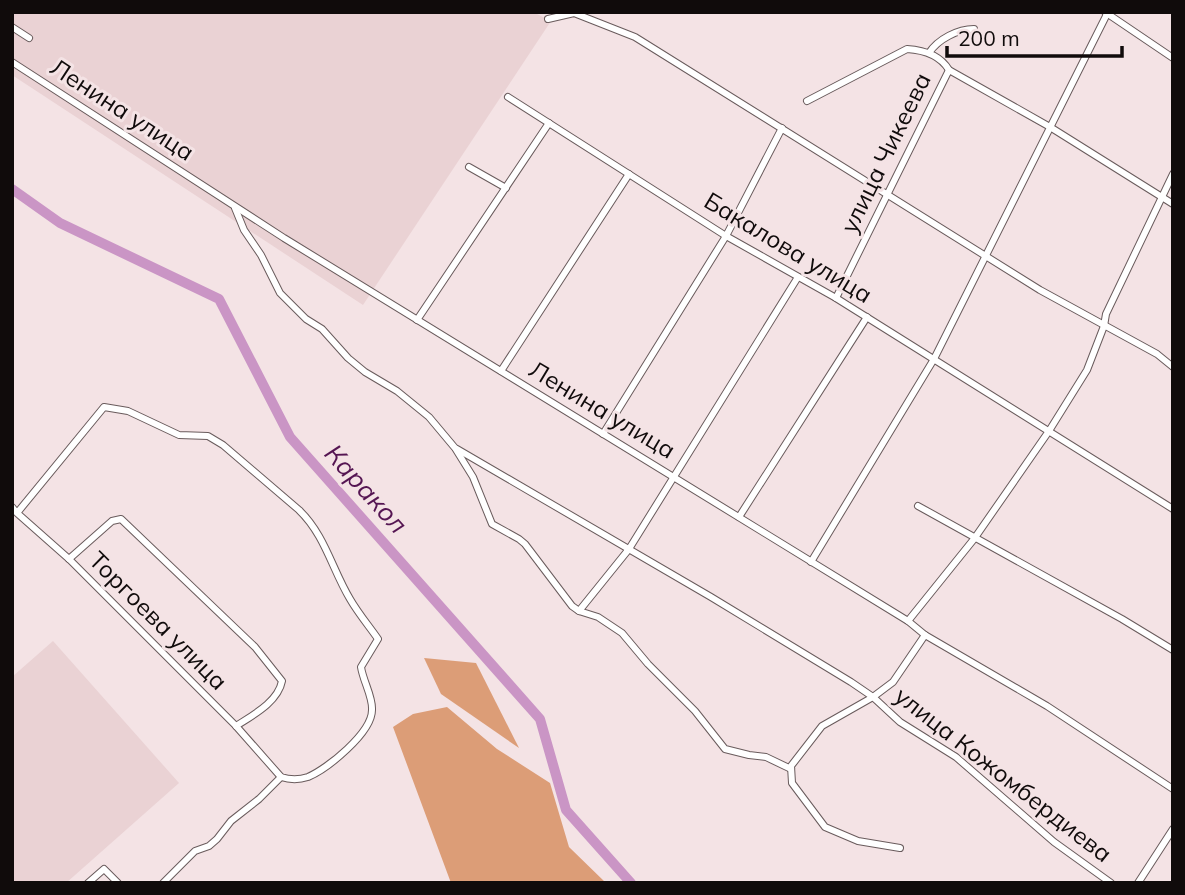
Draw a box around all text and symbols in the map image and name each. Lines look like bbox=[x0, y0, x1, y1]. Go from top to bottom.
scale bar bbox=[947, 14, 1122, 58]
text: 200 m bbox=[958, 25, 1020, 51]
street label: Ленина улица bbox=[45, 52, 200, 167]
street label: улица Чикеева bbox=[833, 68, 937, 238]
street label: Бакалова улица bbox=[699, 185, 878, 309]
street label: Ленина улица bbox=[524, 354, 681, 465]
water label: Каракол bbox=[318, 437, 415, 540]
street label: Торгоева улица bbox=[83, 545, 234, 696]
street label: улица Кожомбердиева bbox=[889, 680, 1118, 868]

